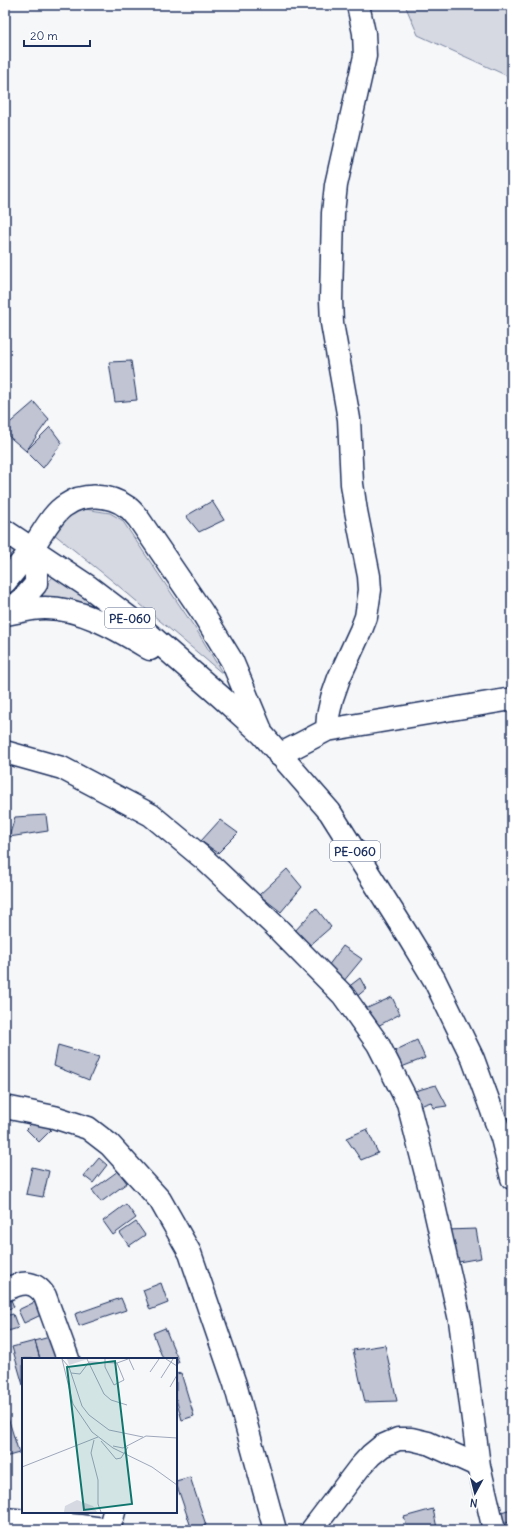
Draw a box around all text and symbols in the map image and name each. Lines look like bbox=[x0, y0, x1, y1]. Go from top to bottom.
scale bar bbox=[24, 22, 90, 48]
text: 20 m bbox=[30, 28, 58, 43]
road number: PE-060 bbox=[105, 608, 155, 628]
road number: PE-060 bbox=[330, 841, 380, 861]
inset map bbox=[22, 1358, 177, 1513]
north arrow bbox=[455, 1473, 495, 1513]
text: N bbox=[469, 1496, 478, 1510]

